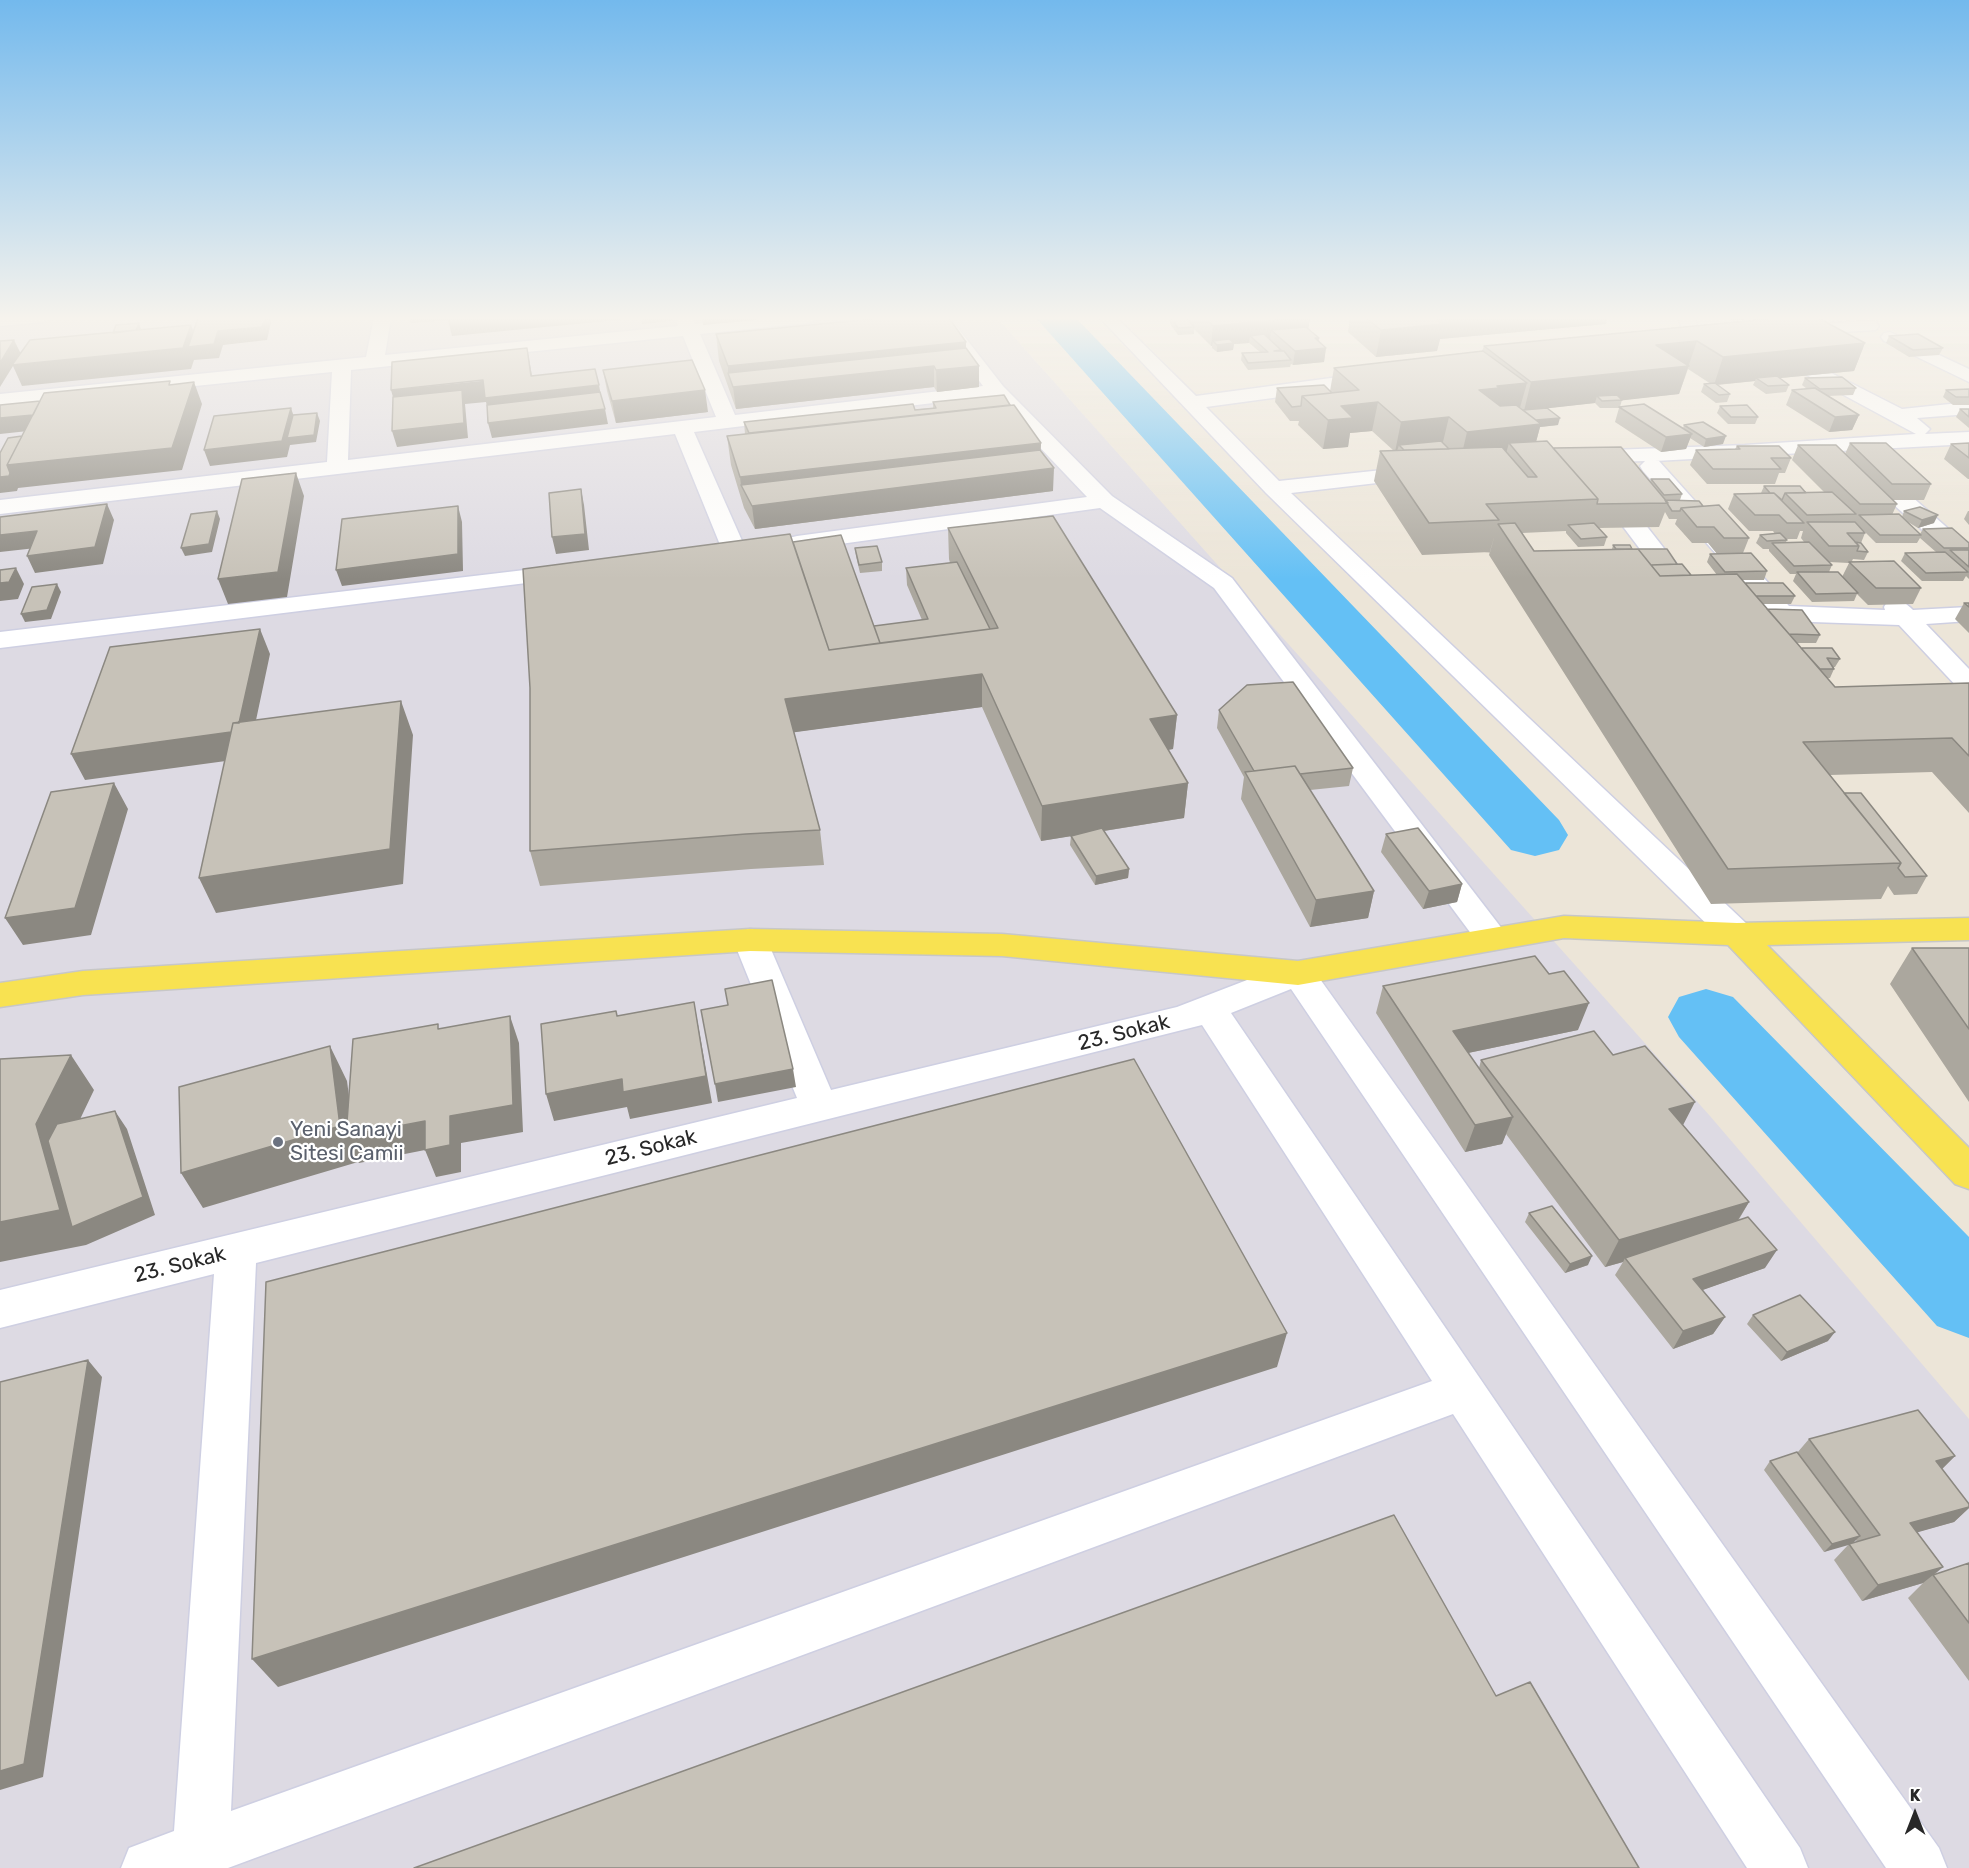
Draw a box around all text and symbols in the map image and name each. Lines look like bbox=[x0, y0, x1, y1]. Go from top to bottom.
street label: 23. Sokak bbox=[1076, 1009, 1172, 1057]
place label: Yeni Sanayi Sitesi Camii bbox=[290, 1117, 403, 1167]
street label: 23. Sokak bbox=[603, 1124, 699, 1172]
marker: Yeni Sanayi Sitesi Camii bbox=[271, 1135, 285, 1149]
street label: 23. Sokak bbox=[132, 1241, 228, 1289]
north arrow bbox=[1885, 1784, 1945, 1844]
text: K bbox=[1910, 1786, 1920, 1805]

